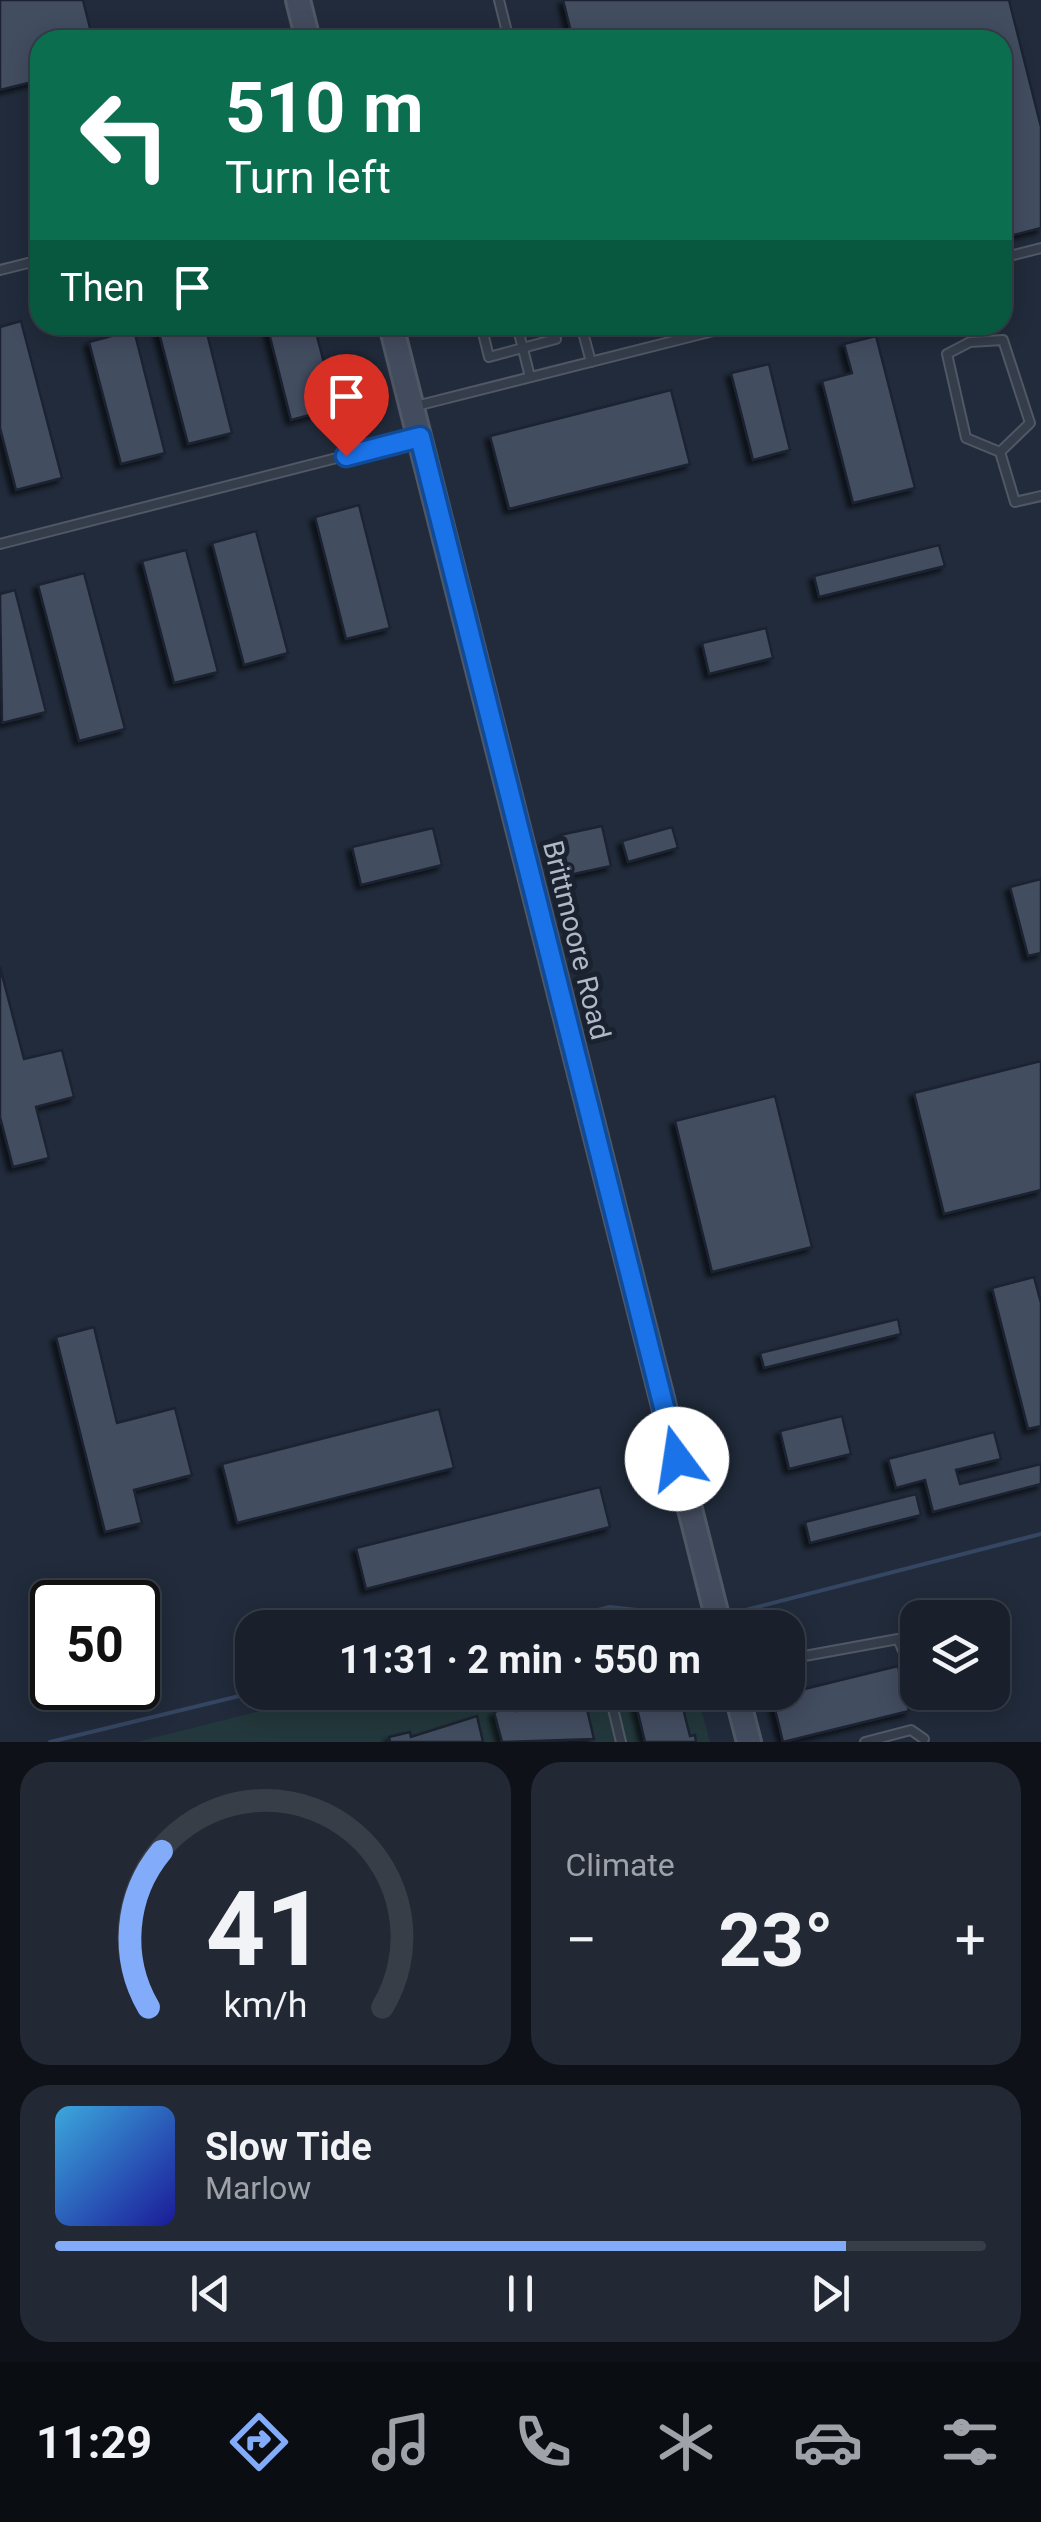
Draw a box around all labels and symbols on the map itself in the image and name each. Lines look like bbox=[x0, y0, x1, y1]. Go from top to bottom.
pin bbox=[304, 354, 389, 457]
street label: Brittmoore Road bbox=[536, 837, 617, 1043]
position arrow bbox=[625, 1407, 729, 1511]
speed limit sign: 50 bbox=[30, 1580, 160, 1710]

